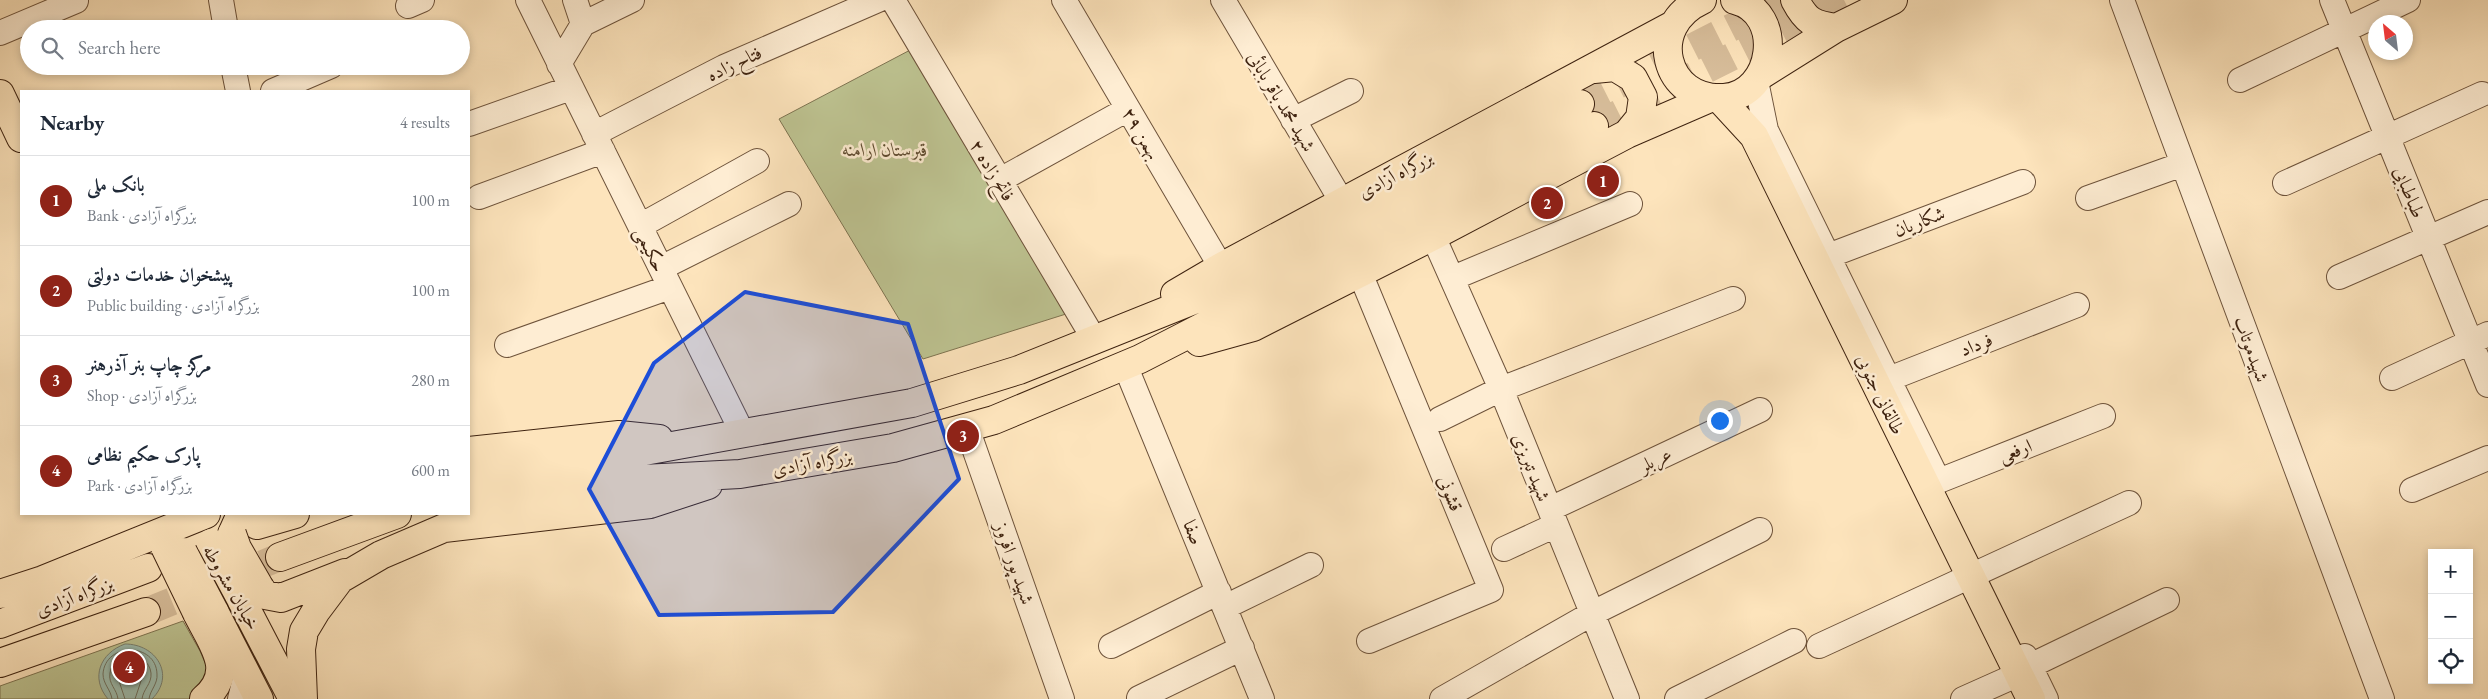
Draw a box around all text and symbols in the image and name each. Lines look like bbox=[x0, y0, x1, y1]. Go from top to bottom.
north arrow bbox=[2368, 15, 2413, 60]
search box bbox=[20, 20, 470, 75]
icon: search bbox=[38, 34, 66, 62]
text: Search here bbox=[78, 35, 160, 60]
street label: فتاح زاده bbox=[703, 40, 768, 92]
street label: شهید محمد باقر بابائی bbox=[1242, 46, 1321, 156]
street label: ۲۹ بهمن bbox=[1116, 102, 1167, 165]
text: Nearby bbox=[40, 109, 104, 136]
text: 4 results bbox=[400, 112, 450, 133]
street label: فاتح زاده ۲ bbox=[961, 135, 1021, 208]
park label: قبرستان ارامنه bbox=[842, 137, 928, 162]
street label: بزرگراه آزادی bbox=[1354, 144, 1437, 204]
pin: 1 bbox=[1587, 162, 1619, 200]
street label: طباطبایی bbox=[2387, 163, 2431, 222]
text: بانک ملی bbox=[87, 172, 145, 197]
pin: 2 bbox=[1531, 184, 1563, 222]
text: 1 bbox=[52, 190, 60, 211]
text: 100 m bbox=[411, 190, 450, 211]
street label: شکاریان bbox=[1890, 200, 1948, 243]
text: Bank · بزرگراه آزادی bbox=[87, 205, 196, 226]
street label: حکیمی bbox=[628, 223, 672, 276]
text: پیشخوان خدمات دولتی bbox=[87, 262, 234, 287]
text: 2 bbox=[52, 280, 60, 301]
text: 100 m bbox=[411, 280, 450, 301]
text: Public building · بزرگراه آزادی bbox=[87, 295, 259, 316]
street label: شهیدموتاب bbox=[2228, 313, 2275, 386]
street label: فرداد bbox=[1956, 327, 1996, 362]
street label: طالقانی جنوبی bbox=[1848, 350, 1911, 440]
text: مرکز چاپ بنر آذرهنر bbox=[87, 352, 211, 377]
text: 3 bbox=[52, 370, 60, 391]
text: 280 m bbox=[411, 370, 450, 391]
text: Shop · بزرگراه آزادی bbox=[87, 385, 197, 406]
your location bbox=[1707, 408, 1733, 434]
pin: 3 bbox=[947, 417, 979, 455]
street label: شهید تبریزی bbox=[1506, 429, 1557, 505]
street label: ارفعی bbox=[1995, 433, 2036, 469]
street label: عربلر bbox=[1633, 441, 1676, 480]
text: پارک حکیم نظامی bbox=[87, 442, 200, 467]
street label: بزرگراه آزادی bbox=[770, 443, 855, 482]
text: 4 bbox=[52, 460, 60, 481]
text: 600 m bbox=[411, 460, 450, 481]
street label: قشونی bbox=[1432, 471, 1469, 515]
text: Park · بزرگراه آزادی bbox=[87, 475, 192, 496]
street label: صفا bbox=[1177, 516, 1210, 548]
street label: شهید پور افروز bbox=[987, 517, 1040, 608]
street label: خیابان مشروطه bbox=[197, 540, 266, 635]
map controls bbox=[2428, 549, 2473, 684]
button: + bbox=[2428, 549, 2473, 594]
street label: بزرگراه آزادی bbox=[32, 570, 117, 623]
button: − bbox=[2428, 594, 2473, 639]
button: locate bbox=[2428, 639, 2473, 684]
pin: 4 bbox=[113, 648, 145, 686]

